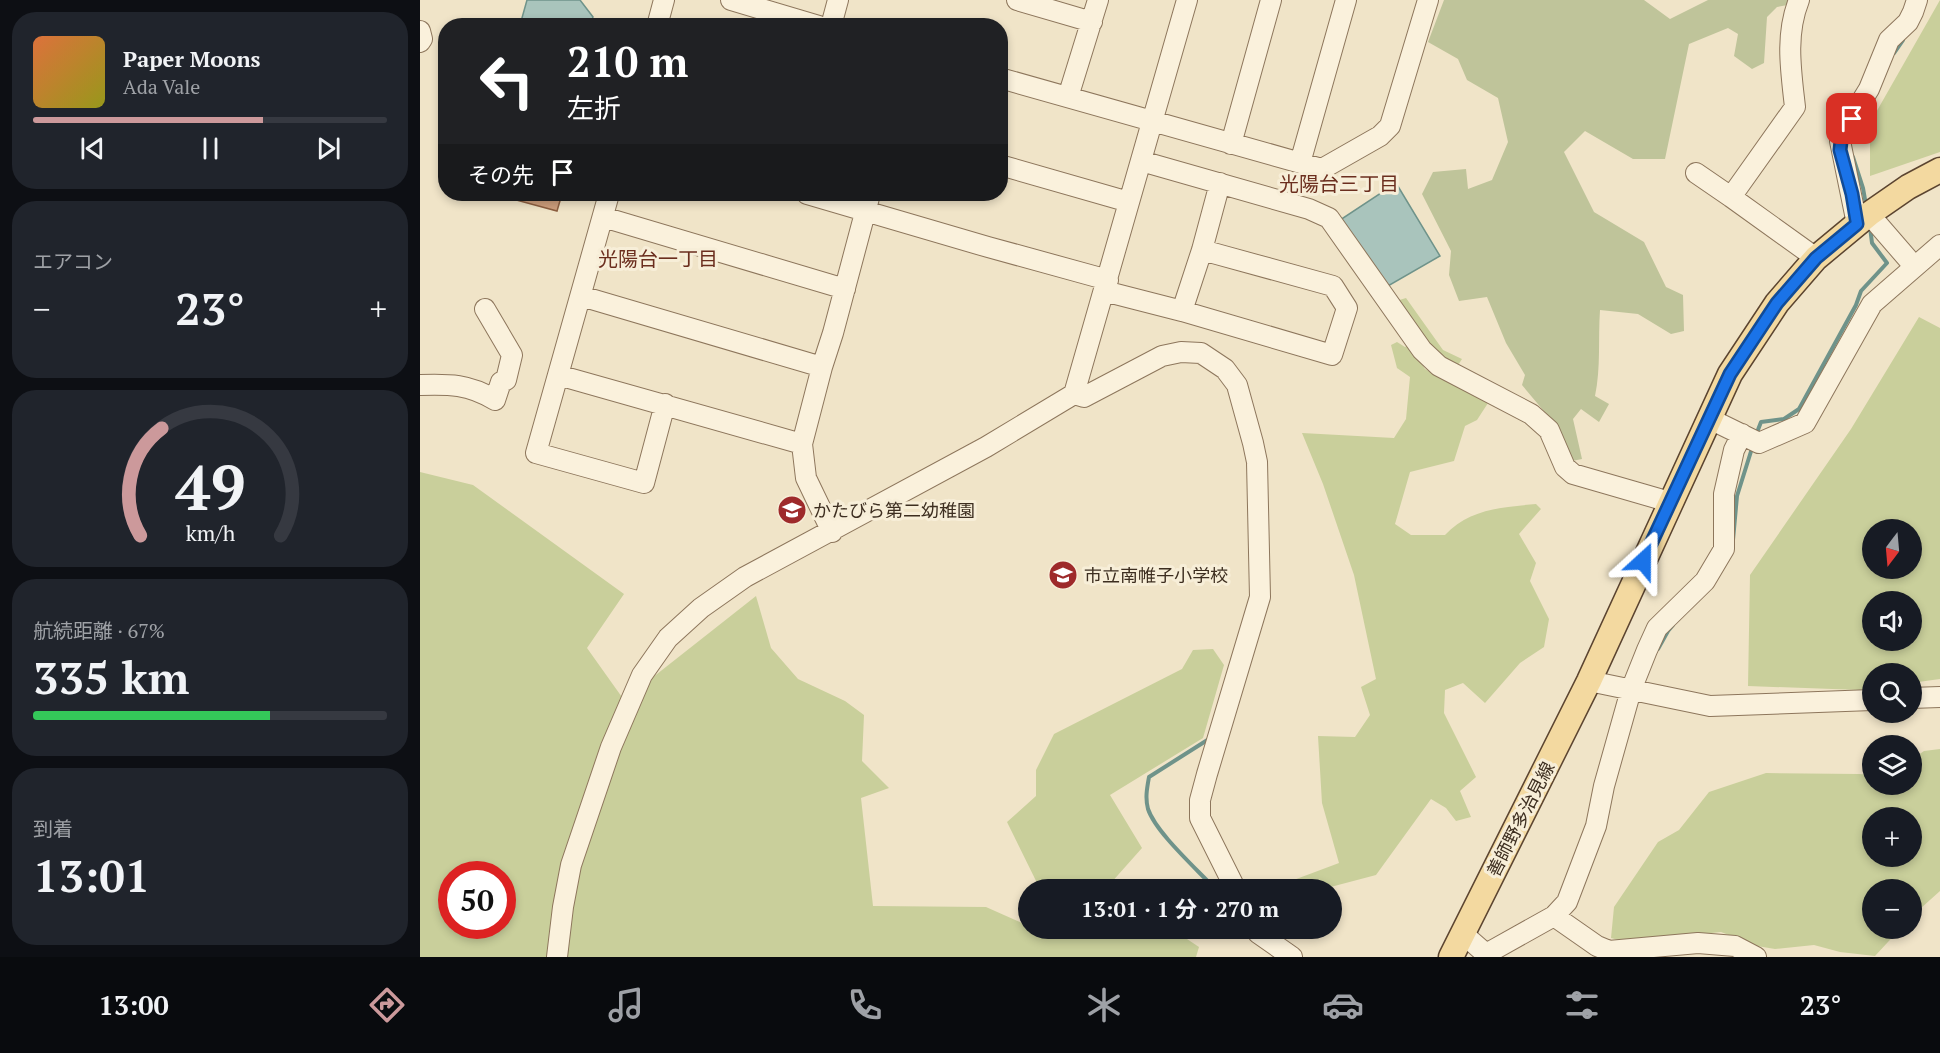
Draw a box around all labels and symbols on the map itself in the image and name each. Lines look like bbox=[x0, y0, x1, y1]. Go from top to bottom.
pin bbox=[1826, 93, 1877, 144]
district label: 光陽台三丁目 bbox=[1279, 170, 1399, 197]
district label: 光陽台一丁目 bbox=[598, 245, 718, 272]
school or university icon: かたびら第二幼稚園 bbox=[776, 494, 808, 526]
place label: かたびら第二幼稚園 bbox=[813, 498, 975, 522]
north arrow bbox=[1862, 519, 1922, 579]
position arrow bbox=[1611, 529, 1675, 593]
school or university icon: 市立南帷子小学校 bbox=[1047, 559, 1079, 591]
place label: 市立南帷子小学校 bbox=[1084, 563, 1228, 587]
street label: 善師野多治見線 bbox=[1481, 757, 1559, 881]
speed limit sign: 50 bbox=[438, 861, 516, 939]

